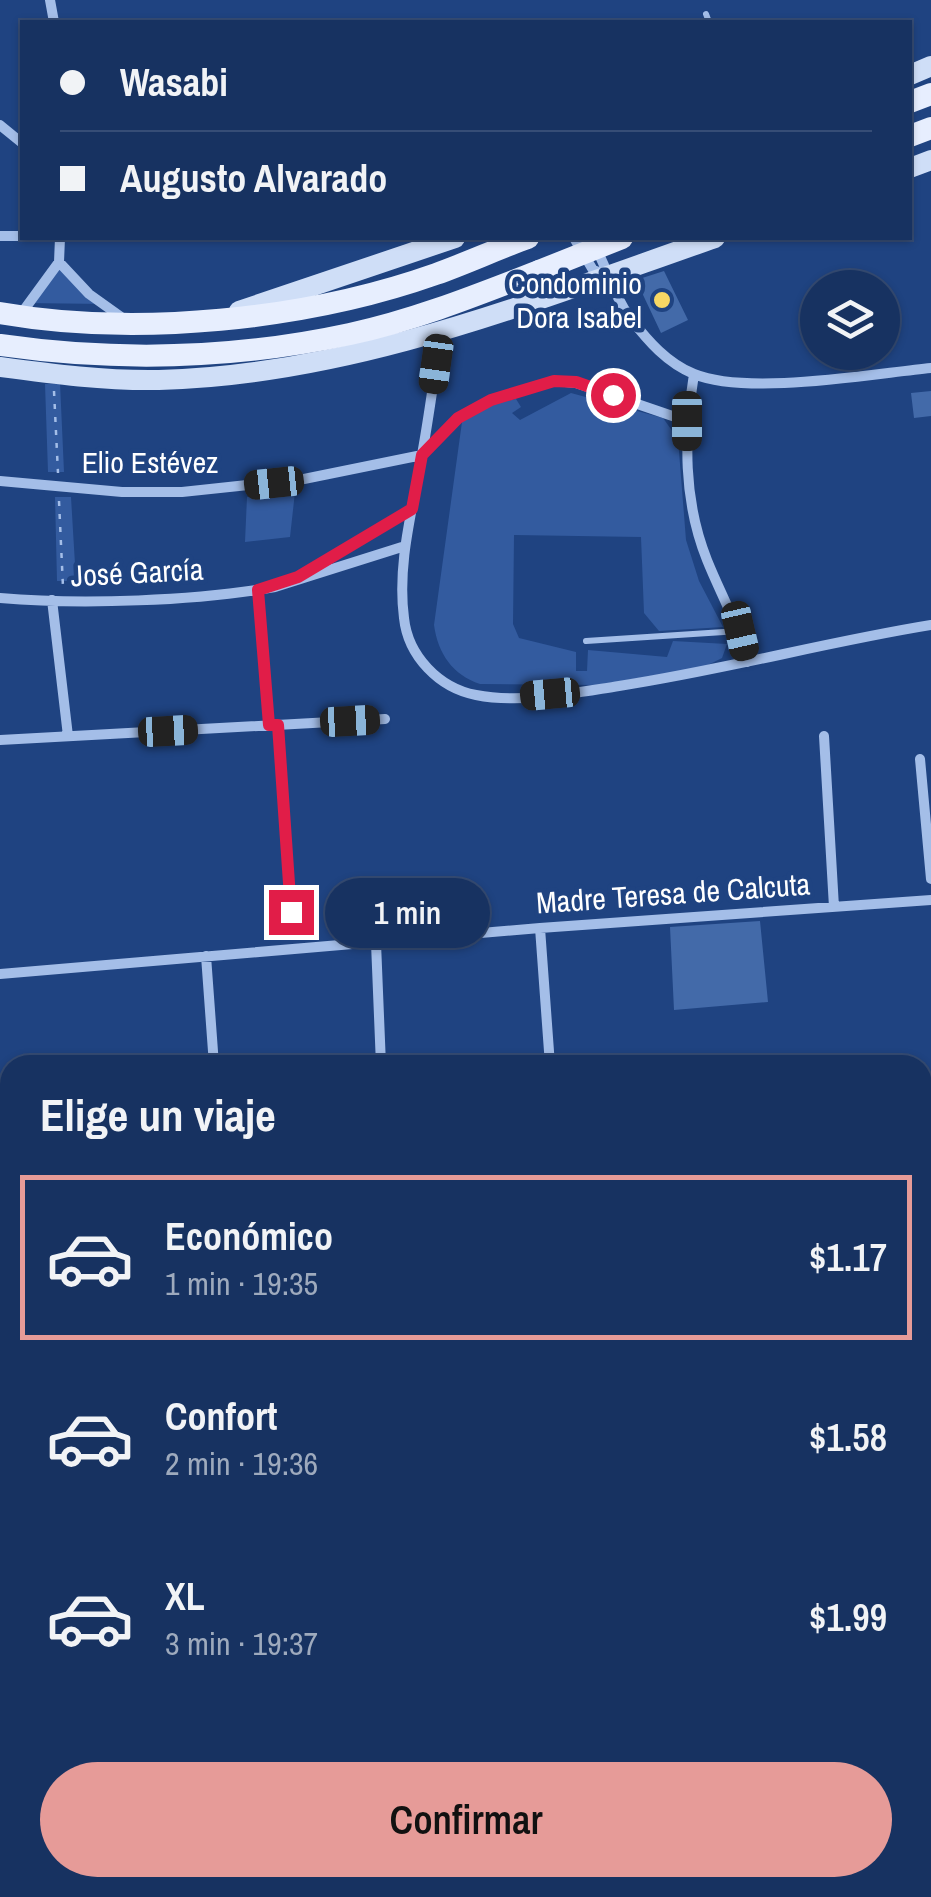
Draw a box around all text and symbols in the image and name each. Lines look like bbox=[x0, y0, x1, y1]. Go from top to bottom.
text: Wasabi bbox=[120, 57, 228, 108]
text: Augusto Alvarado bbox=[120, 153, 387, 204]
place label: Condominio Dora Isabel bbox=[508, 263, 642, 337]
map controls bbox=[800, 270, 900, 370]
button: layers bbox=[800, 270, 900, 370]
marker: Condominio Dora Isabel bbox=[651, 289, 673, 311]
car bbox=[417, 332, 455, 396]
route start bbox=[591, 373, 636, 418]
car bbox=[672, 391, 702, 451]
street label: Elio Estévez bbox=[82, 442, 218, 482]
car bbox=[243, 465, 305, 501]
street label: José García bbox=[70, 549, 205, 595]
car bbox=[719, 598, 761, 664]
car bbox=[519, 676, 581, 712]
car bbox=[319, 704, 381, 738]
car bbox=[137, 714, 199, 748]
street label: Madre Teresa de Calcuta bbox=[535, 863, 812, 923]
callout: 1 min bbox=[326, 877, 491, 947]
route end bbox=[269, 890, 314, 935]
text: 1 min bbox=[374, 891, 441, 934]
text: Elige un viaje bbox=[40, 1084, 276, 1145]
text: Económico bbox=[165, 1211, 333, 1262]
icon: car bbox=[45, 1213, 135, 1303]
text: $1.17 bbox=[809, 1232, 887, 1283]
text: 1 min · 19:35 bbox=[165, 1262, 318, 1305]
text: Confort bbox=[165, 1391, 277, 1442]
icon: car bbox=[45, 1393, 135, 1483]
text: $1.58 bbox=[809, 1412, 887, 1463]
text: 2 min · 19:36 bbox=[165, 1442, 318, 1485]
text: XL bbox=[165, 1571, 205, 1622]
icon: car bbox=[45, 1573, 135, 1663]
text: $1.99 bbox=[809, 1592, 887, 1643]
text: 3 min · 19:37 bbox=[165, 1622, 318, 1665]
button: Confirmar bbox=[40, 1762, 892, 1877]

